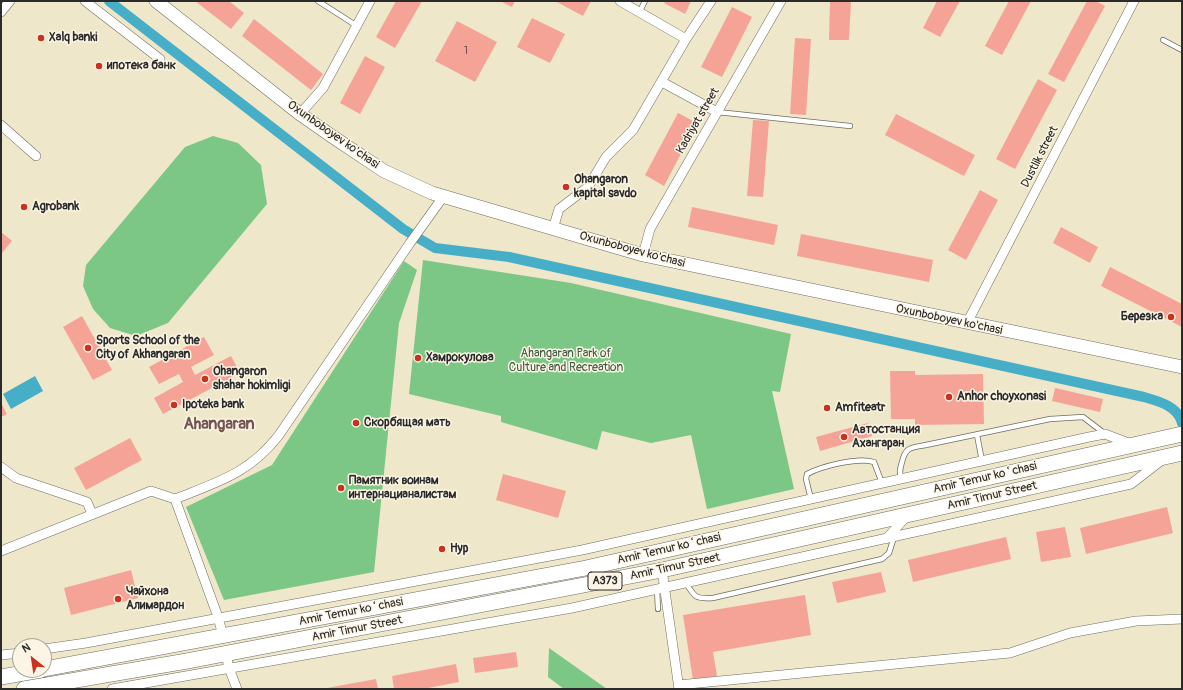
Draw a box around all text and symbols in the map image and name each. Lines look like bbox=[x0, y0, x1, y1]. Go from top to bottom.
place label: Xalq banki bbox=[49, 31, 98, 45]
marker: Xalq banki bbox=[36, 33, 46, 43]
house number: 1 bbox=[464, 45, 468, 57]
place label: ипотека банк bbox=[107, 59, 176, 73]
marker: ипотека банк bbox=[94, 61, 104, 71]
street label: Kadriyat street bbox=[673, 85, 723, 157]
street label: Oxunboboyev ko'chasi bbox=[284, 98, 382, 172]
street label: Dustlik street bbox=[1018, 124, 1062, 190]
place label: Ohangaron kapital savdo bbox=[574, 173, 637, 201]
marker: Ohangaron kapital savdo bbox=[561, 182, 571, 192]
place label: Agrobank bbox=[32, 200, 79, 214]
marker: Agrobank bbox=[19, 202, 29, 212]
street label: Oxunboboyev ko'chasi bbox=[578, 229, 686, 271]
street label: Oxunboboyev ko'chasi bbox=[894, 302, 1004, 338]
place label: Березка bbox=[1121, 310, 1163, 324]
marker: Березка bbox=[1166, 312, 1176, 322]
place label: Sports School of the City of Akhangaran bbox=[96, 334, 200, 362]
marker: Sports School of the City of Akhangaran bbox=[83, 343, 93, 353]
park label: Ahangaran Park of Culture and Recreation bbox=[509, 347, 623, 375]
place label: Хамрокулова bbox=[426, 351, 494, 365]
marker: Хамрокулова bbox=[413, 353, 423, 363]
place label: Ohangaron shahar hokimligi bbox=[213, 365, 290, 393]
marker: Ohangaron shahar hokimligi bbox=[200, 374, 210, 384]
place label: Anhor choyxonasi bbox=[957, 390, 1046, 404]
marker: Anhor choyxonasi bbox=[944, 392, 954, 402]
place label: Ipoteka bank bbox=[182, 398, 244, 412]
marker: Ipoteka bank bbox=[169, 400, 179, 410]
place label: Amfiteatr bbox=[835, 401, 885, 415]
marker: Amfiteatr bbox=[822, 403, 832, 413]
district label: Ahangaran bbox=[183, 415, 255, 435]
place label: Скорбящая мать bbox=[364, 416, 451, 430]
marker: Скорбящая мать bbox=[351, 418, 361, 428]
place label: Автостанция Ахангаран bbox=[852, 423, 920, 451]
marker: Автостанция Ахангаран bbox=[839, 432, 849, 442]
street label: Amir Temur koʻchasi bbox=[932, 459, 1038, 497]
place label: Памятник воинам интернацианалистам bbox=[349, 474, 457, 502]
street label: Amir Timur Street bbox=[946, 479, 1038, 513]
marker: Памятник воинам интернацианалистам bbox=[336, 483, 346, 493]
street label: Amir Temur koʻchasi bbox=[616, 530, 722, 568]
place label: Нур bbox=[450, 542, 468, 556]
marker: Нур bbox=[437, 544, 447, 554]
street label: Amir Timur Street bbox=[629, 550, 721, 584]
road number: A373 bbox=[588, 572, 622, 590]
place label: Чайхона Алимардон bbox=[126, 585, 184, 613]
marker: Чайхона Алимардон bbox=[113, 594, 123, 604]
street label: Amir Temur koʻchasi bbox=[298, 595, 404, 629]
street label: Amir Timur Street bbox=[311, 613, 403, 645]
north arrow bbox=[12, 638, 52, 678]
text: N bbox=[20, 641, 33, 656]

